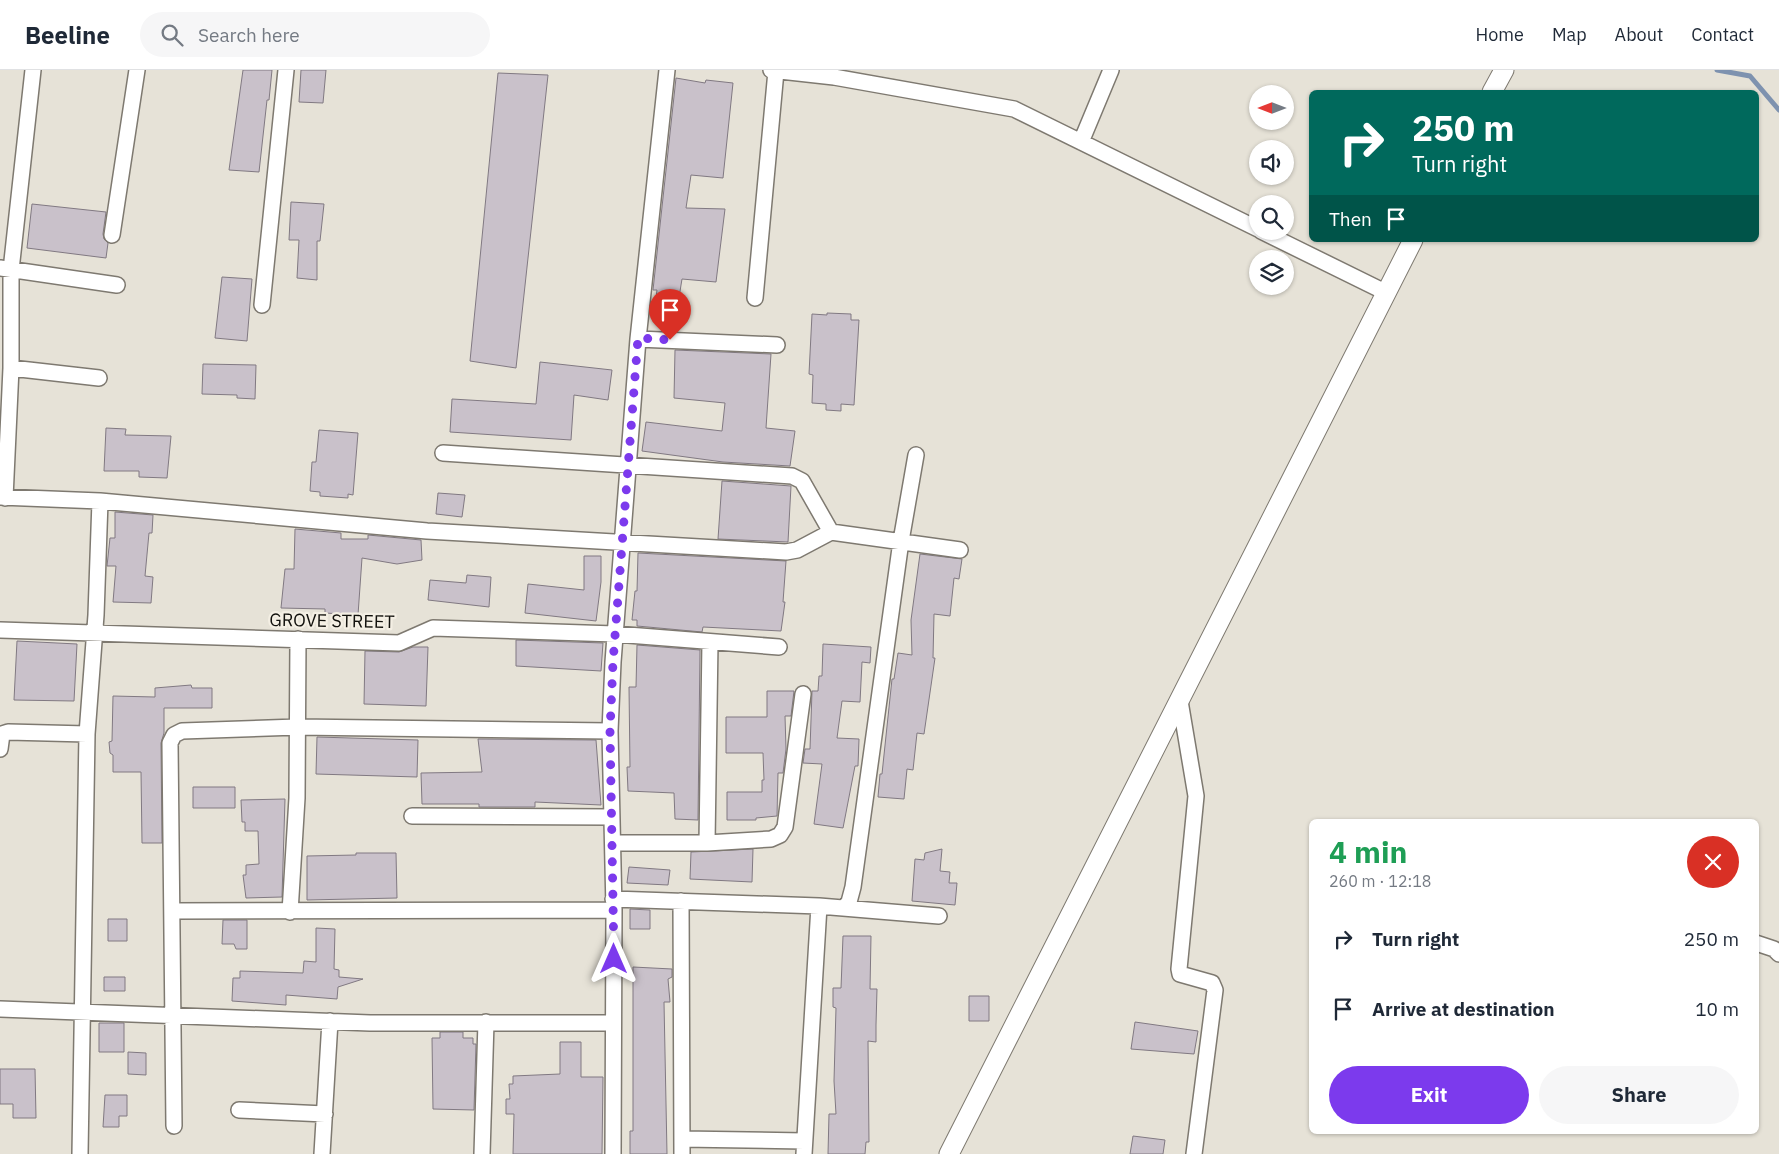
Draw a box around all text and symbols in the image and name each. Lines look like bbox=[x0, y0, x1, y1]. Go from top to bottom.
search box bbox=[140, 12, 490, 57]
text: Beeline bbox=[25, 19, 110, 51]
icon: search bbox=[158, 21, 186, 49]
text: Search here bbox=[198, 23, 300, 47]
text: Home bbox=[1476, 23, 1524, 46]
text: Map bbox=[1552, 23, 1587, 46]
text: About bbox=[1615, 23, 1663, 46]
text: Contact bbox=[1691, 23, 1754, 46]
north arrow bbox=[1249, 85, 1294, 130]
map controls bbox=[1249, 85, 1294, 295]
text: 250 m bbox=[1412, 105, 1515, 151]
icon: right bbox=[1329, 110, 1394, 175]
button: sound bbox=[1249, 140, 1294, 185]
text: Turn right bbox=[1412, 149, 1507, 178]
button: search bbox=[1249, 195, 1294, 240]
icon: arrive bbox=[1382, 205, 1410, 233]
text: Then bbox=[1329, 207, 1372, 231]
button: layers bbox=[1249, 250, 1294, 295]
pin bbox=[649, 289, 691, 340]
icon: arrive bbox=[656, 296, 684, 324]
street label: GROVE STREET bbox=[269, 608, 395, 633]
text: 4 min bbox=[1329, 832, 1407, 871]
button: close bbox=[1687, 836, 1739, 888]
text: 260 m · 12:18 bbox=[1329, 871, 1431, 891]
icon: right bbox=[1329, 925, 1357, 953]
text: Turn right bbox=[1372, 927, 1459, 951]
text: 250 m bbox=[1684, 927, 1739, 951]
position arrow bbox=[587, 932, 639, 984]
icon: arrive bbox=[1329, 995, 1357, 1023]
text: Arrive at destination bbox=[1372, 997, 1555, 1021]
text: 10 m bbox=[1695, 997, 1739, 1021]
button: Exit bbox=[1329, 1066, 1529, 1124]
button: Share bbox=[1539, 1066, 1739, 1124]

